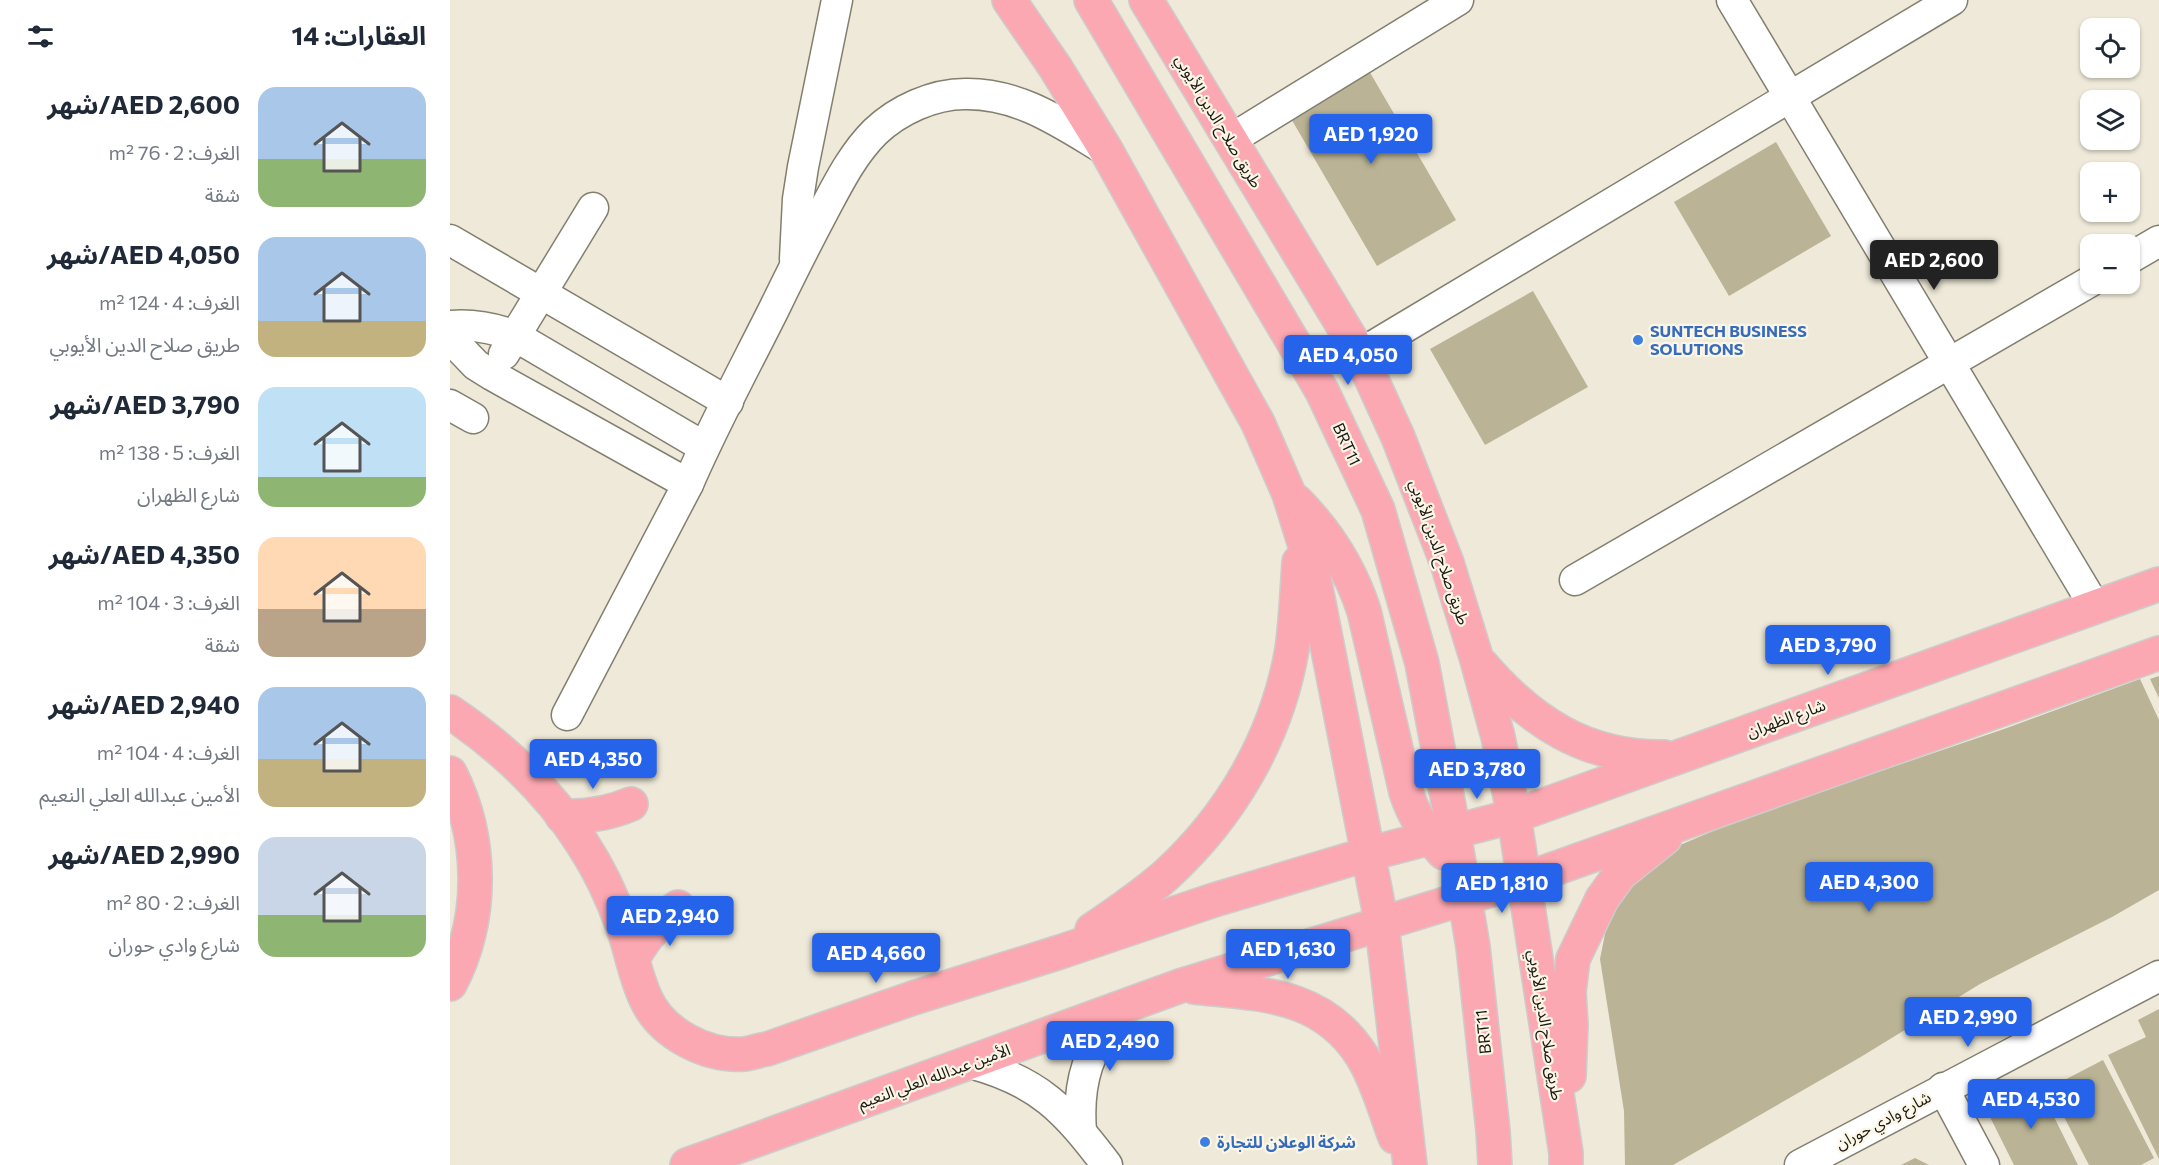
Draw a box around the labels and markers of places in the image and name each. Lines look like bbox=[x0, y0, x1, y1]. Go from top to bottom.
pin: AED 1,920 bbox=[1302, 114, 1440, 165]
pin: AED 2,600 bbox=[1865, 240, 2003, 291]
place label: SUNTECH BUSINESS SOLUTIONS bbox=[1650, 321, 1807, 358]
marker: SUNTECH BUSINESS SOLUTIONS bbox=[1631, 333, 1645, 347]
pin: AED 4,050 bbox=[1279, 335, 1417, 386]
pin: AED 3,790 bbox=[1759, 625, 1897, 676]
pin: AED 4,350 bbox=[524, 739, 662, 790]
pin: AED 3,780 bbox=[1408, 749, 1546, 800]
pin: AED 4,300 bbox=[1800, 862, 1938, 913]
pin: AED 1,810 bbox=[1433, 863, 1571, 914]
pin: AED 2,940 bbox=[601, 896, 739, 947]
pin: AED 1,630 bbox=[1219, 929, 1357, 980]
pin: AED 4,660 bbox=[807, 933, 945, 984]
pin: AED 2,990 bbox=[1899, 997, 2037, 1048]
pin: AED 2,490 bbox=[1041, 1021, 1179, 1072]
pin: AED 4,530 bbox=[1962, 1079, 2100, 1130]
place label: شركة الوعلان للتجارة bbox=[1217, 1132, 1356, 1152]
marker: شركة الوعلان للتجارة bbox=[1198, 1135, 1212, 1149]

